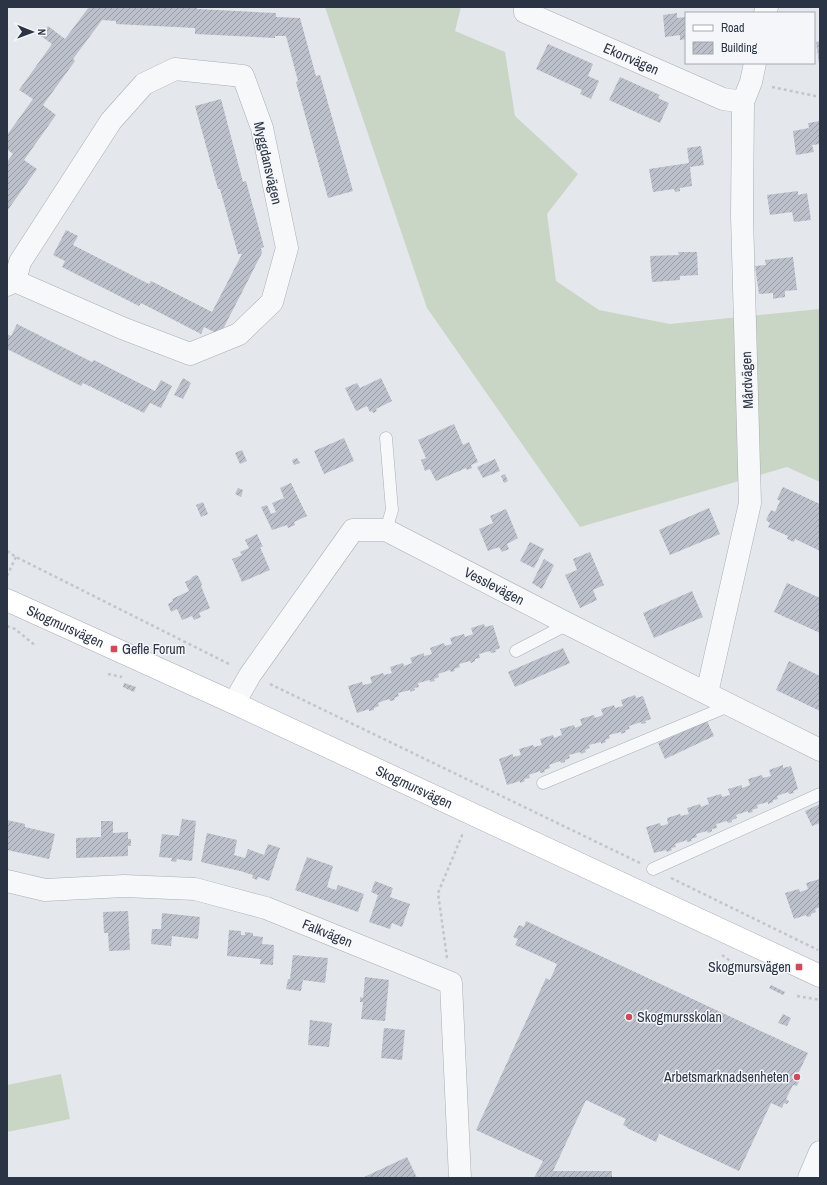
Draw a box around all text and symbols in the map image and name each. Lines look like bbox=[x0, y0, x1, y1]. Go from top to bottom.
north arrow bbox=[12, 12, 52, 52]
legend bbox=[685, 12, 815, 64]
text: Road bbox=[721, 20, 745, 36]
text: N bbox=[35, 29, 49, 36]
street label: Ekorrvägen bbox=[601, 39, 662, 79]
text: Building bbox=[721, 40, 758, 56]
street label: Myggdansvägen bbox=[250, 120, 286, 206]
street label: Mårdvägen bbox=[737, 351, 757, 409]
street label: Vesslevägen bbox=[461, 563, 527, 609]
street label: Skogmursvägen bbox=[24, 601, 107, 652]
place label: Gefle Forum bbox=[122, 640, 185, 658]
marker: Gefle Forum bbox=[109, 644, 119, 654]
street label: Skogmursvägen bbox=[373, 761, 456, 813]
street label: Falkvägen bbox=[300, 915, 355, 951]
place label: Skogmursvägen bbox=[708, 958, 791, 976]
marker: Skogmursvägen bbox=[794, 962, 804, 972]
place label: Skogmursskolan bbox=[637, 1008, 722, 1026]
marker: Skogmursskolan bbox=[624, 1012, 634, 1022]
place label: Arbetsmarknadsenheten bbox=[663, 1068, 789, 1086]
marker: Arbetsmarknadsenheten bbox=[792, 1072, 802, 1082]

